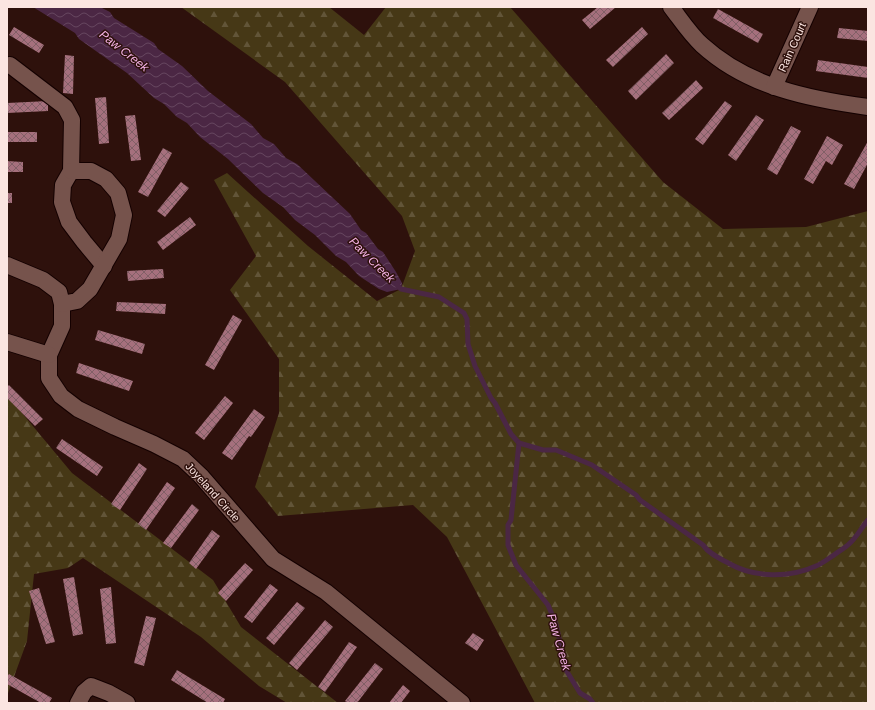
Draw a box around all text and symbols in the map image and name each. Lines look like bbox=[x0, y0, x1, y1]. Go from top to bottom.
street label: Rain Court bbox=[776, 21, 808, 73]
water label: Paw Creek bbox=[97, 27, 152, 75]
water label: Paw Creek bbox=[346, 234, 398, 286]
street label: Joyeland Circle bbox=[183, 460, 243, 524]
water label: Paw Creek bbox=[544, 612, 574, 673]

